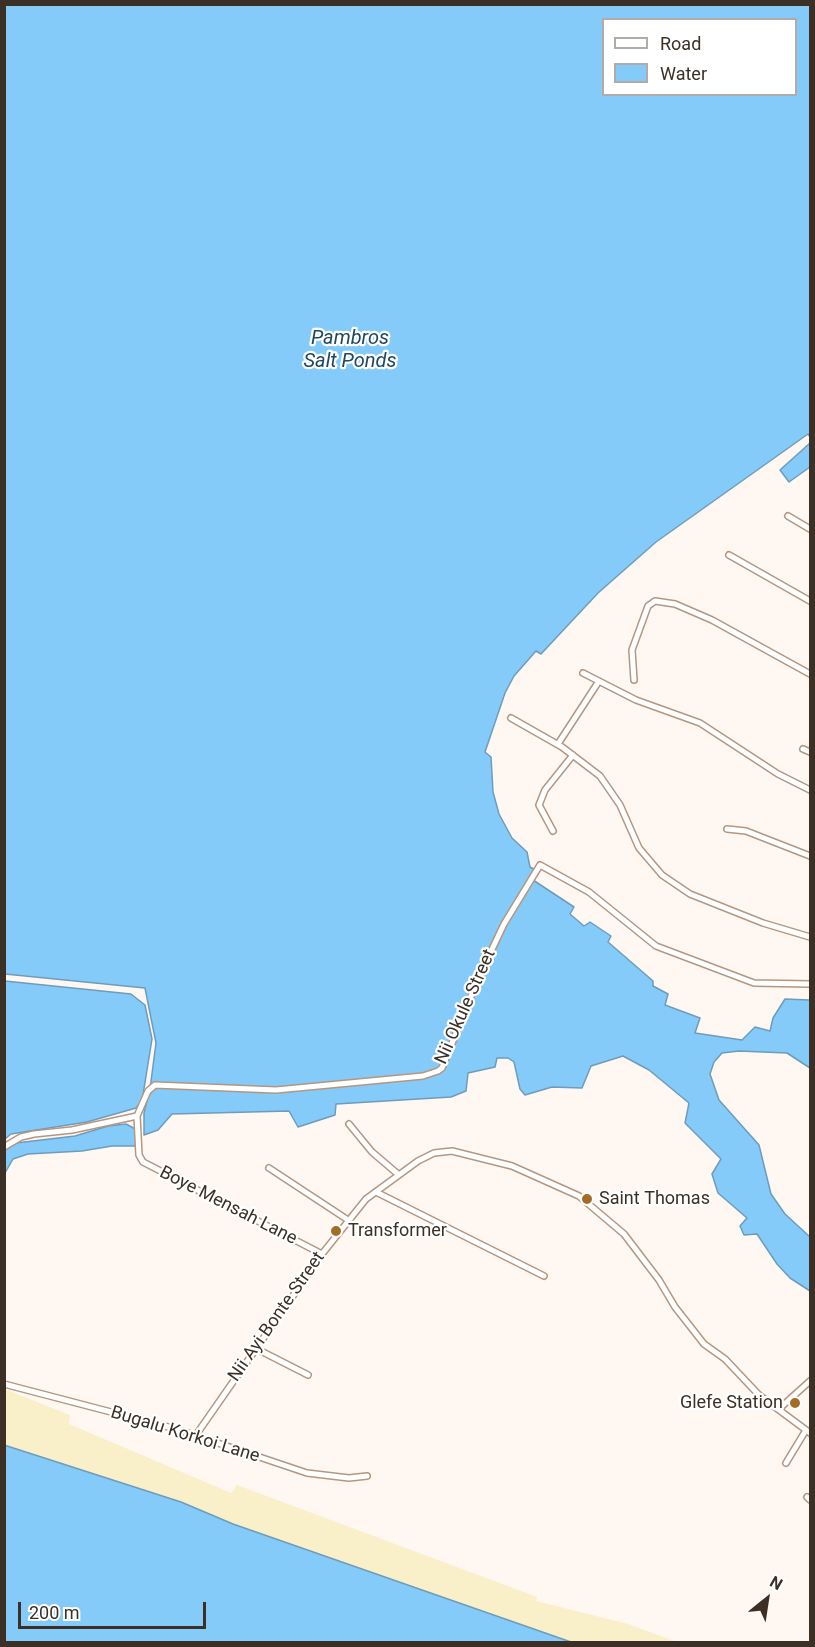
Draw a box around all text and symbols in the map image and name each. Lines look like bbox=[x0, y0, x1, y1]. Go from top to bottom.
legend bbox=[602, 18, 797, 96]
text: Road bbox=[660, 33, 701, 54]
text: Water bbox=[660, 63, 707, 84]
water label: Pambros Salt Ponds bbox=[304, 327, 396, 374]
street label: Nii Okule Street bbox=[431, 946, 501, 1068]
street label: Boye Mensah Lane bbox=[156, 1162, 300, 1250]
place label: Saint Thomas bbox=[599, 1188, 710, 1210]
marker: Saint Thomas bbox=[580, 1192, 594, 1206]
place label: Transformer bbox=[348, 1220, 447, 1242]
marker: Transformer bbox=[329, 1224, 343, 1238]
street label: Nii Ayi Bonte Street bbox=[224, 1248, 330, 1386]
place label: Glefe Station bbox=[680, 1392, 783, 1414]
marker: Glefe Station bbox=[788, 1396, 802, 1410]
street label: Bugalu Korkoi Lane bbox=[108, 1402, 262, 1468]
north arrow bbox=[737, 1569, 797, 1629]
text: N bbox=[767, 1572, 786, 1594]
scale bar bbox=[21, 1590, 208, 1628]
text: 200 m bbox=[29, 1602, 80, 1623]

